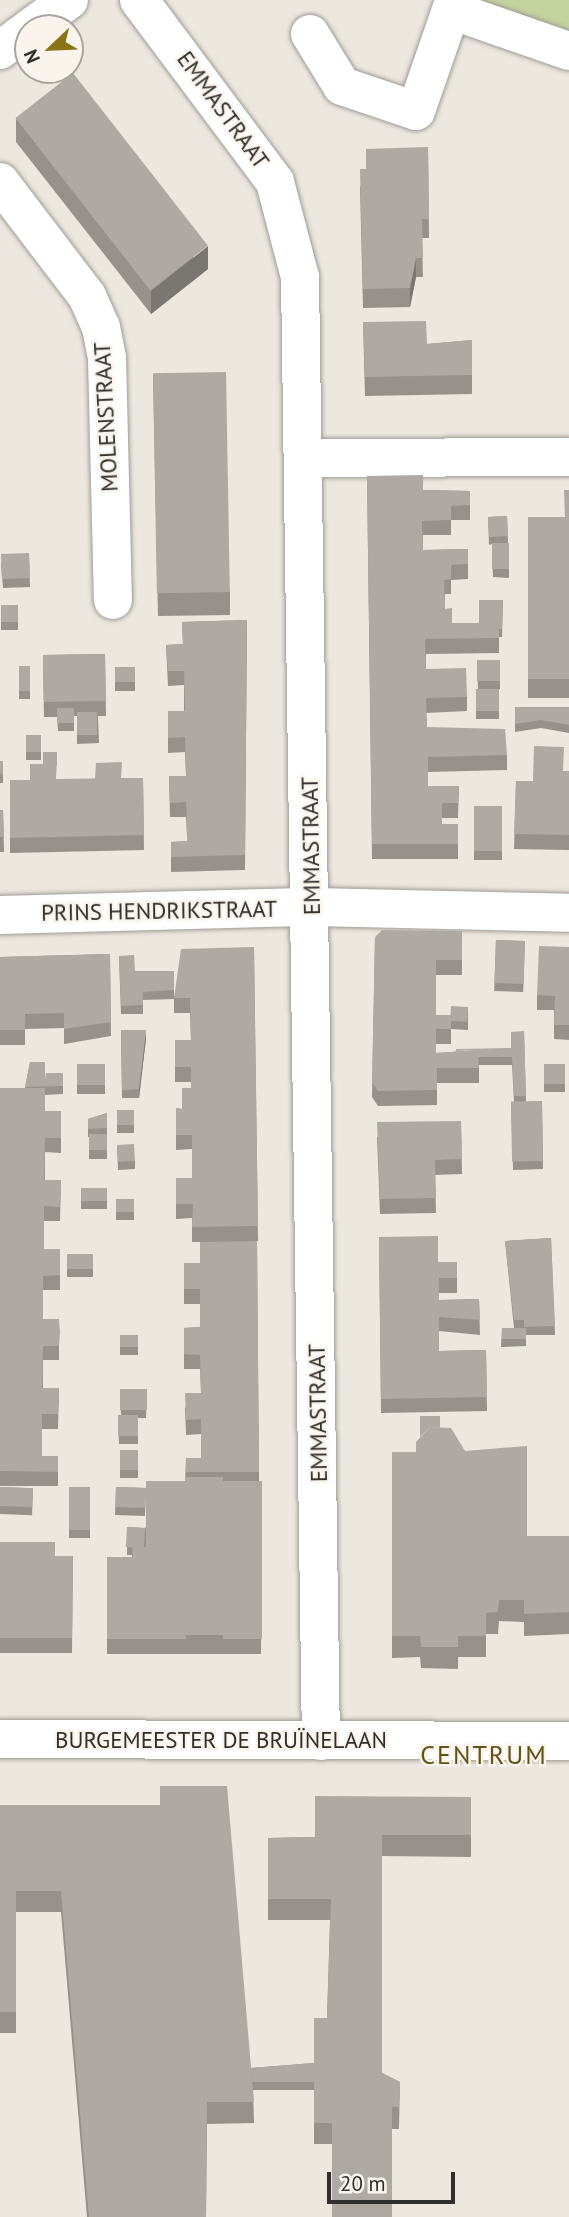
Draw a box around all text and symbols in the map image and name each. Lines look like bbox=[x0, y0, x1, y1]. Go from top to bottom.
north arrow bbox=[14, 14, 84, 84]
text: N bbox=[18, 46, 45, 67]
street label: EMMASTRAAT bbox=[171, 46, 275, 174]
street label: MOLENSTRAAT bbox=[88, 341, 124, 493]
street label: EMMASTRAAT bbox=[296, 777, 326, 915]
street label: PRINS HENDRIKSTRAAT bbox=[41, 895, 277, 927]
street label: EMMASTRAAT bbox=[303, 1344, 333, 1482]
street label: BURGEMEESTER DE BRUÏNELAAN bbox=[55, 1726, 387, 1754]
district label: CENTRUM bbox=[421, 1739, 547, 1771]
scale bar bbox=[331, 2158, 459, 2202]
text: 20 m bbox=[340, 2170, 386, 2197]

